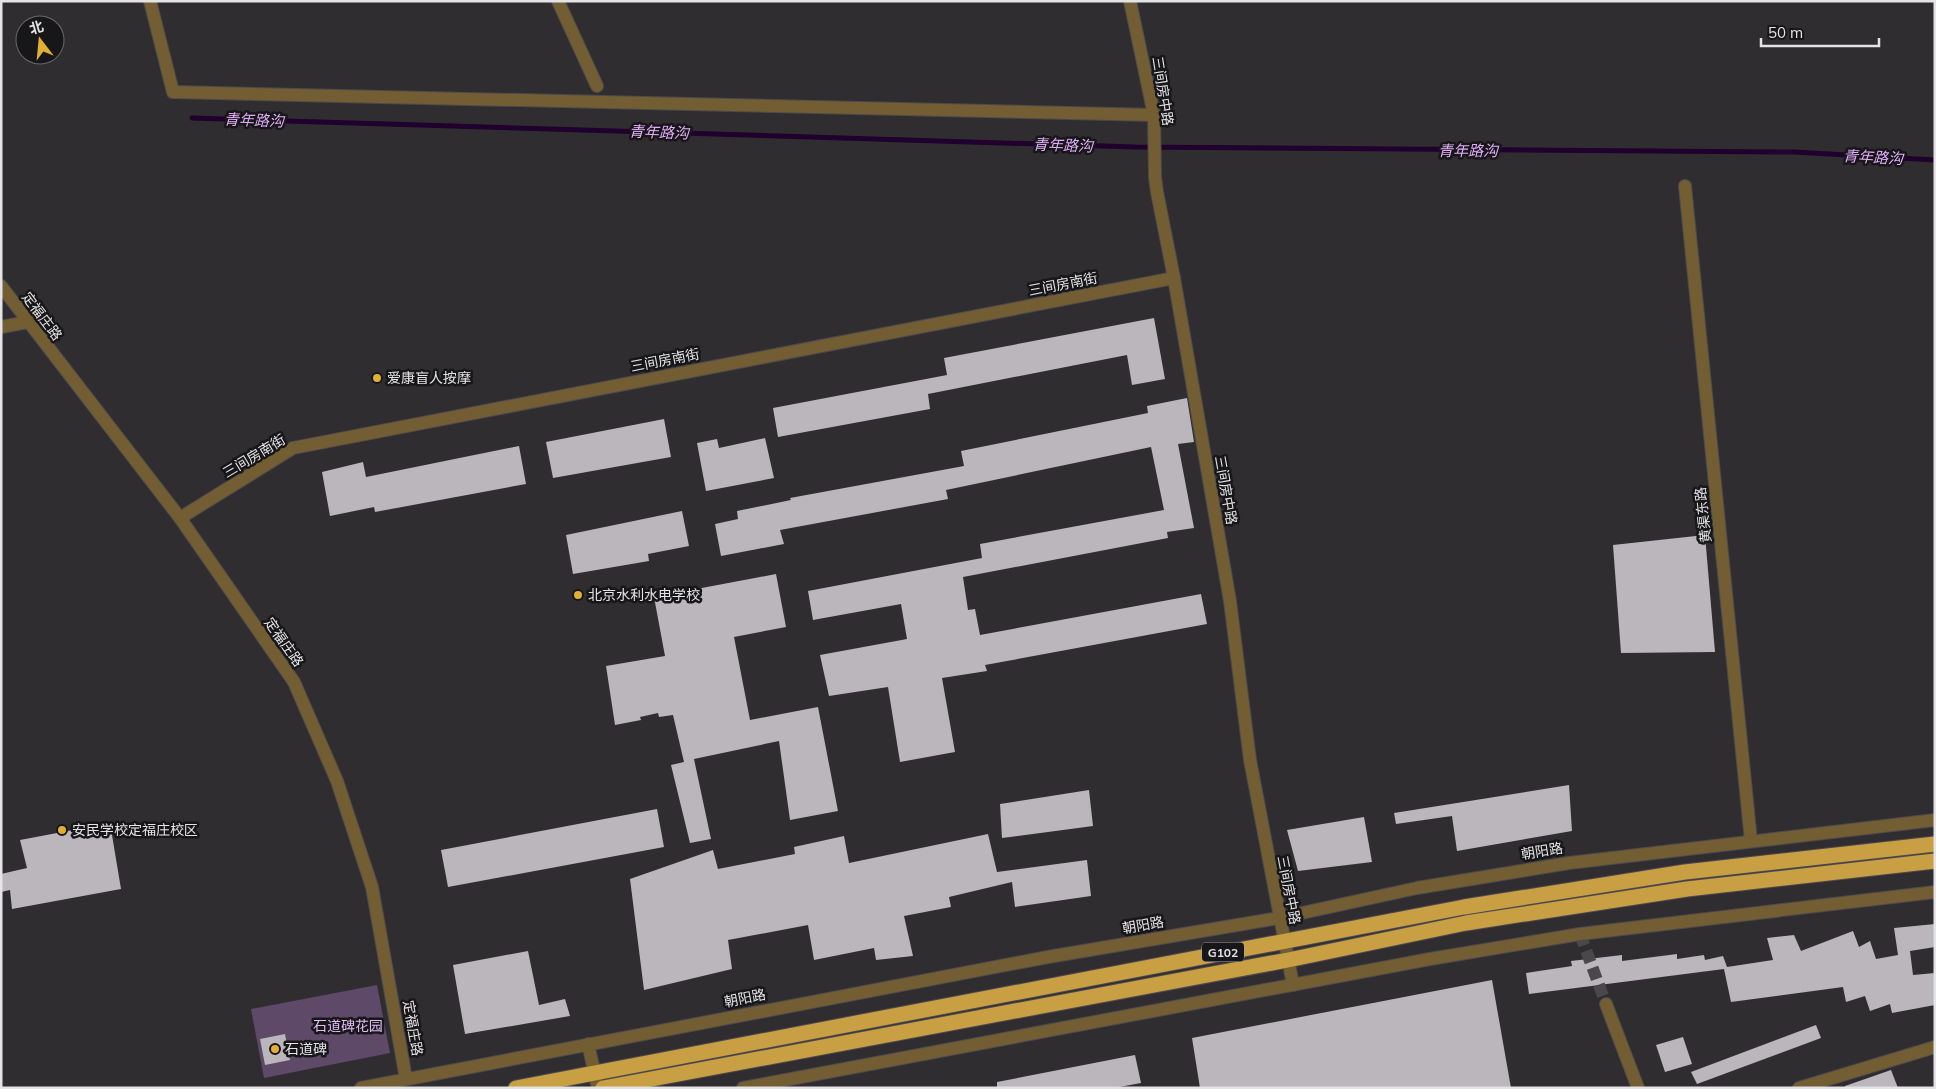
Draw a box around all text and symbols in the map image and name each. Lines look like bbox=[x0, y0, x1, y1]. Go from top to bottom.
north arrow bbox=[15, 15, 65, 65]
scale bar bbox=[1761, 15, 1878, 47]
text: 北 bbox=[27, 17, 46, 38]
text: 50 m bbox=[1768, 23, 1803, 42]
street label: 三间房中路 bbox=[1149, 55, 1177, 127]
water label: 青年路沟 bbox=[224, 109, 286, 131]
water label: 青年路沟 bbox=[629, 121, 691, 143]
water label: 青年路沟 bbox=[1033, 134, 1095, 156]
water label: 青年路沟 bbox=[1438, 141, 1500, 160]
water label: 青年路沟 bbox=[1843, 146, 1905, 168]
street label: 三间房南街 bbox=[1027, 268, 1099, 300]
street label: 定福庄路 bbox=[18, 288, 66, 344]
street label: 三间房南街 bbox=[629, 344, 701, 376]
place label: 爱康盲人按摩 bbox=[387, 369, 471, 387]
marker: 爱康盲人按摩 bbox=[371, 372, 383, 384]
street label: 三间房南街 bbox=[219, 430, 289, 482]
street label: 三间房中路 bbox=[1211, 454, 1241, 526]
street label: 黄渠东路 bbox=[1691, 486, 1715, 544]
place label: 北京水利水电学校 bbox=[588, 586, 700, 604]
marker: 北京水利水电学校 bbox=[572, 589, 584, 601]
street label: 定福庄路 bbox=[261, 614, 307, 670]
place label: 安民学校定福庄校区 bbox=[72, 821, 198, 839]
marker: 安民学校定福庄校区 bbox=[56, 824, 68, 836]
street label: 朝阳路 bbox=[1520, 839, 1564, 863]
street label: 三间房中路 bbox=[1273, 854, 1305, 926]
street label: 朝阳路 bbox=[1121, 912, 1165, 938]
road number: G102 bbox=[1202, 942, 1244, 962]
street label: 朝阳路 bbox=[723, 985, 767, 1011]
street label: 定福庄路 bbox=[399, 999, 427, 1057]
park label: 石道碑花园 bbox=[313, 1017, 383, 1035]
place label: 石道碑 bbox=[285, 1040, 327, 1058]
marker: 石道碑 bbox=[269, 1043, 281, 1055]

